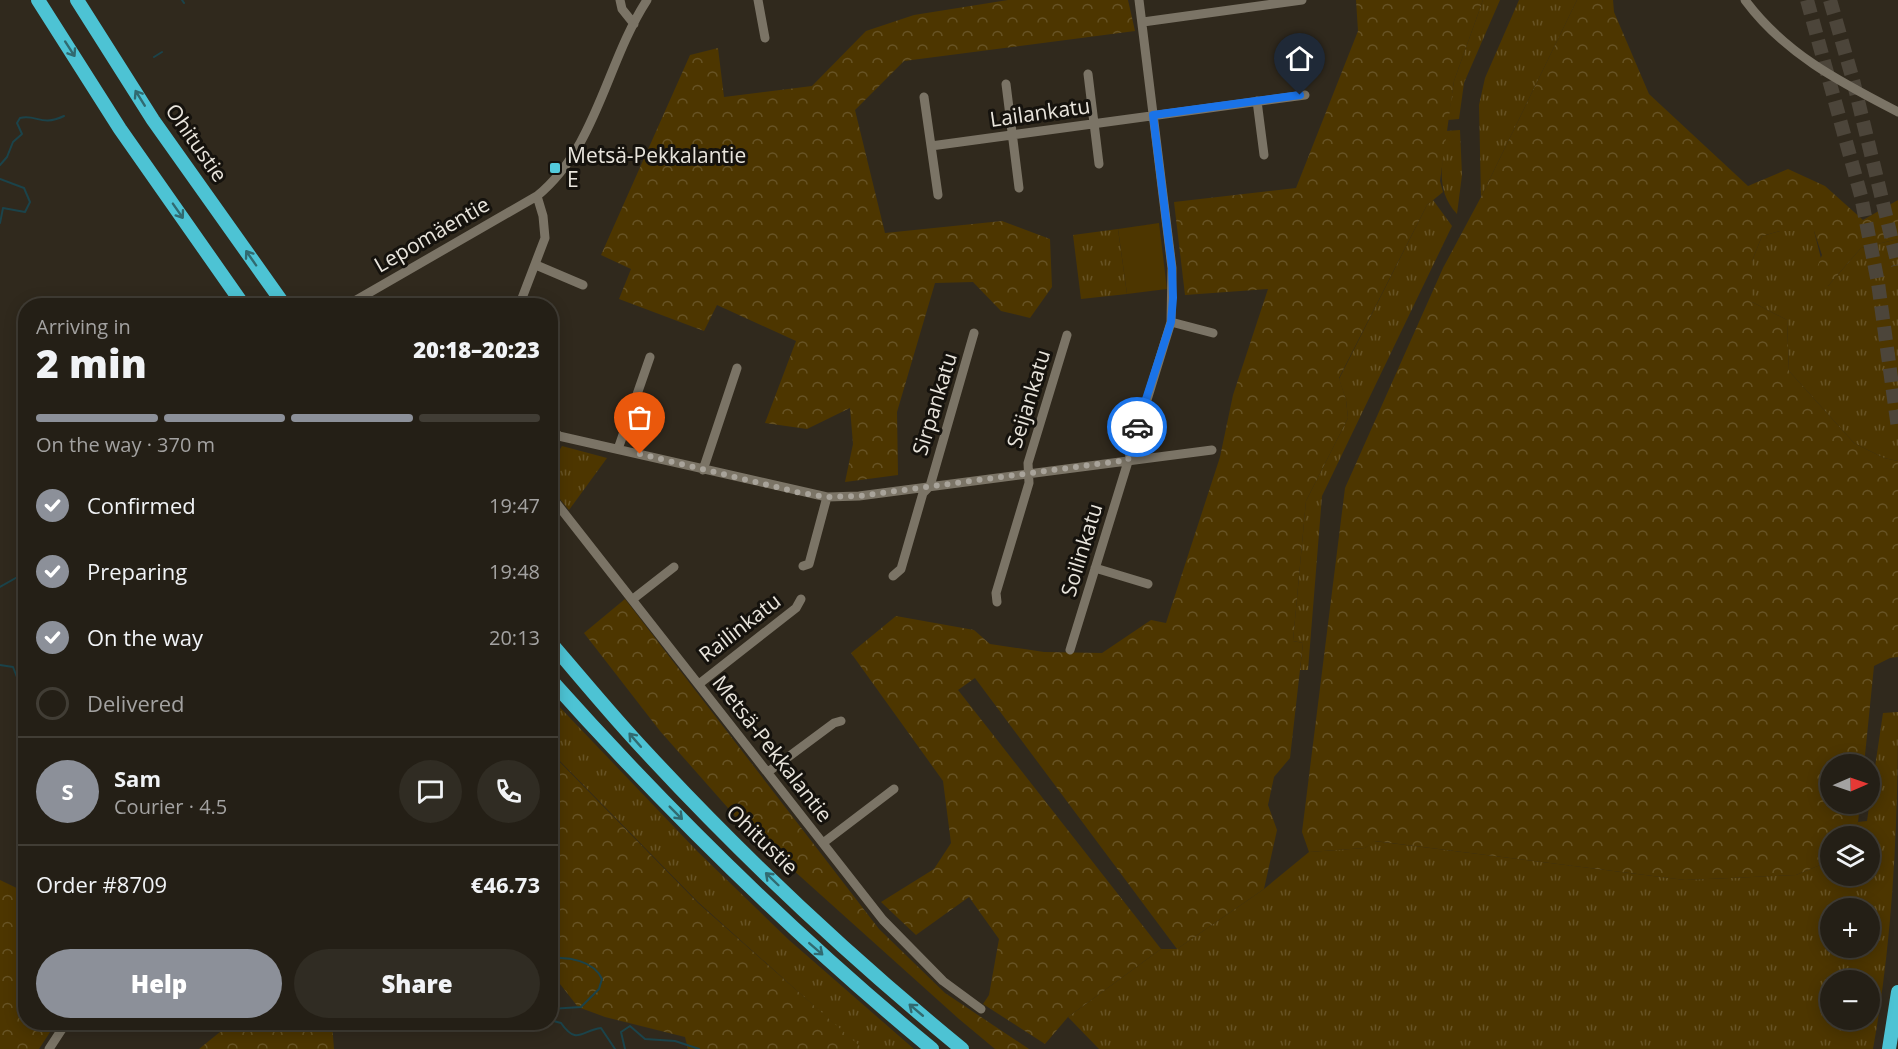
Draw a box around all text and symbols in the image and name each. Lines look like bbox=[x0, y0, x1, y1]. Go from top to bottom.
pin bbox=[1274, 33, 1325, 95]
one-way arrow bbox=[64, 40, 76, 57]
icon: home bbox=[1283, 42, 1316, 75]
one-way arrow bbox=[133, 90, 145, 107]
street label: Lailankatu bbox=[988, 91, 1092, 133]
street label: Ohitustie bbox=[160, 98, 234, 187]
place label: Metsä-Pekkalantie E bbox=[567, 141, 746, 193]
marker: Metsä-Pekkalantie E bbox=[548, 161, 562, 175]
street label: Lepomäentie bbox=[369, 190, 494, 278]
one-way arrow bbox=[172, 203, 184, 219]
one-way arrow bbox=[245, 251, 257, 267]
text: Arriving in bbox=[36, 313, 131, 340]
text: 20:18–20:23 bbox=[413, 334, 540, 364]
text: 2 min bbox=[36, 336, 147, 389]
street label: Seijankatu bbox=[1000, 346, 1056, 451]
street label: Sirpankatu bbox=[905, 349, 963, 458]
pin bbox=[614, 392, 665, 454]
courier bbox=[1107, 397, 1167, 457]
icon: bag bbox=[623, 401, 656, 434]
icon: car bbox=[1121, 411, 1154, 444]
text: On the way · 370 m bbox=[36, 431, 215, 458]
icon: check bbox=[36, 489, 69, 522]
text: Confirmed bbox=[87, 490, 196, 520]
text: 19:47 bbox=[489, 492, 540, 519]
street label: Soilinkatu bbox=[1054, 500, 1108, 600]
icon: check bbox=[36, 555, 69, 588]
text: Preparing bbox=[87, 556, 187, 586]
text: 19:48 bbox=[489, 558, 540, 585]
street label: Railinkatu bbox=[693, 586, 786, 668]
icon: check bbox=[36, 621, 69, 654]
text: On the way bbox=[87, 622, 203, 652]
text: 20:13 bbox=[489, 624, 540, 651]
street label: Metsä-Pekkalantie bbox=[707, 669, 839, 828]
text: Delivered bbox=[87, 688, 185, 718]
one-way arrow bbox=[629, 732, 642, 748]
north arrow bbox=[1820, 754, 1880, 814]
map controls bbox=[1820, 754, 1880, 1030]
button: chat bbox=[399, 760, 462, 823]
button: phone bbox=[477, 760, 540, 823]
text: Sam bbox=[114, 763, 161, 793]
text: S bbox=[61, 776, 74, 806]
text: Courier · 4.5 bbox=[114, 793, 227, 820]
street label: Ohitustie bbox=[721, 798, 805, 880]
one-way arrow bbox=[669, 806, 684, 821]
button: layers bbox=[1820, 826, 1880, 886]
text: Order #8709 bbox=[36, 869, 167, 899]
text: €46.73 bbox=[471, 869, 540, 899]
one-way arrow bbox=[764, 872, 779, 887]
button: + bbox=[1820, 898, 1880, 958]
one-way arrow bbox=[808, 942, 823, 956]
button: Help bbox=[36, 949, 282, 1018]
button: Share bbox=[294, 949, 540, 1018]
button: − bbox=[1820, 970, 1880, 1030]
one-way arrow bbox=[908, 1004, 924, 1017]

